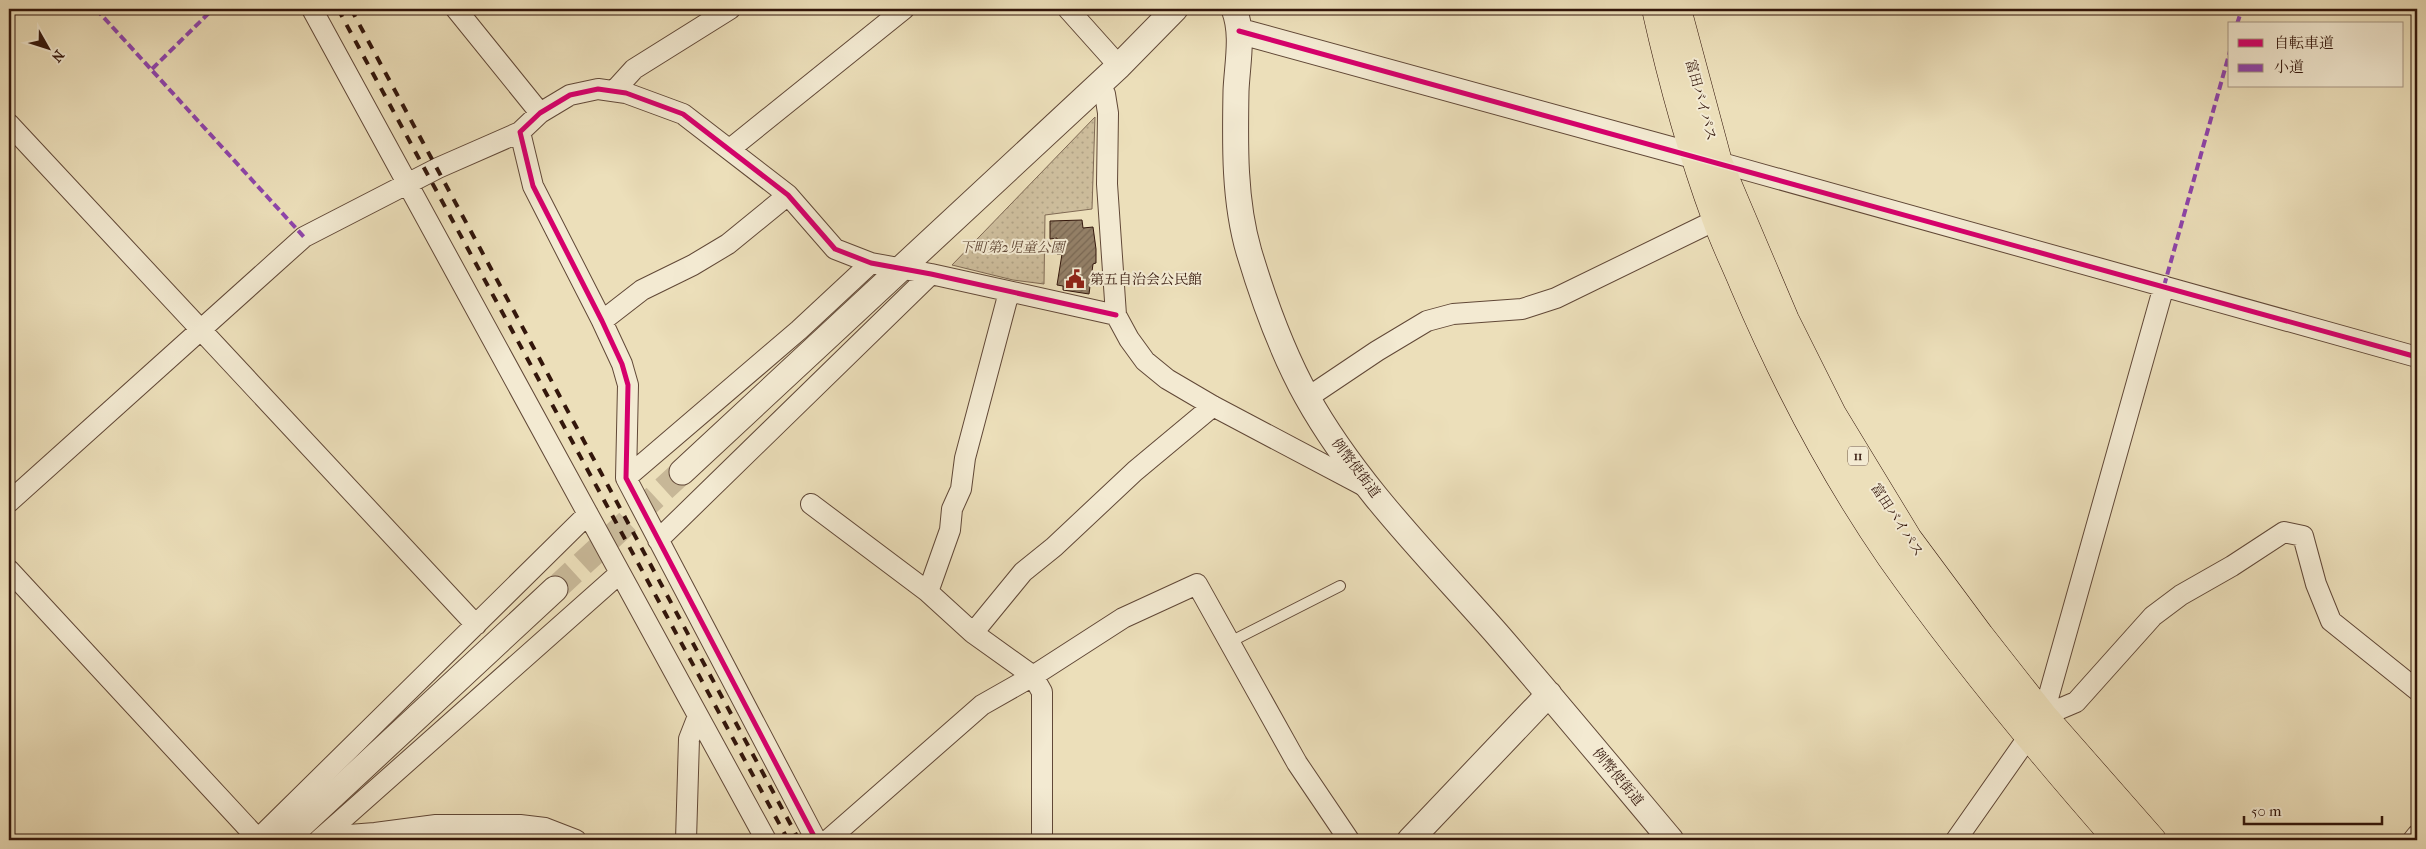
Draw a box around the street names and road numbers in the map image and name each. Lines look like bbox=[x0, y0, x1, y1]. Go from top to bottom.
street label: 富田バイパス bbox=[1682, 57, 1720, 143]
street label: 例幣使街道 bbox=[1328, 435, 1384, 501]
road number: 11 bbox=[1848, 446, 1868, 466]
street label: 富田バイパス bbox=[1867, 480, 1927, 560]
street label: 例幣使街道 bbox=[1589, 745, 1647, 809]

